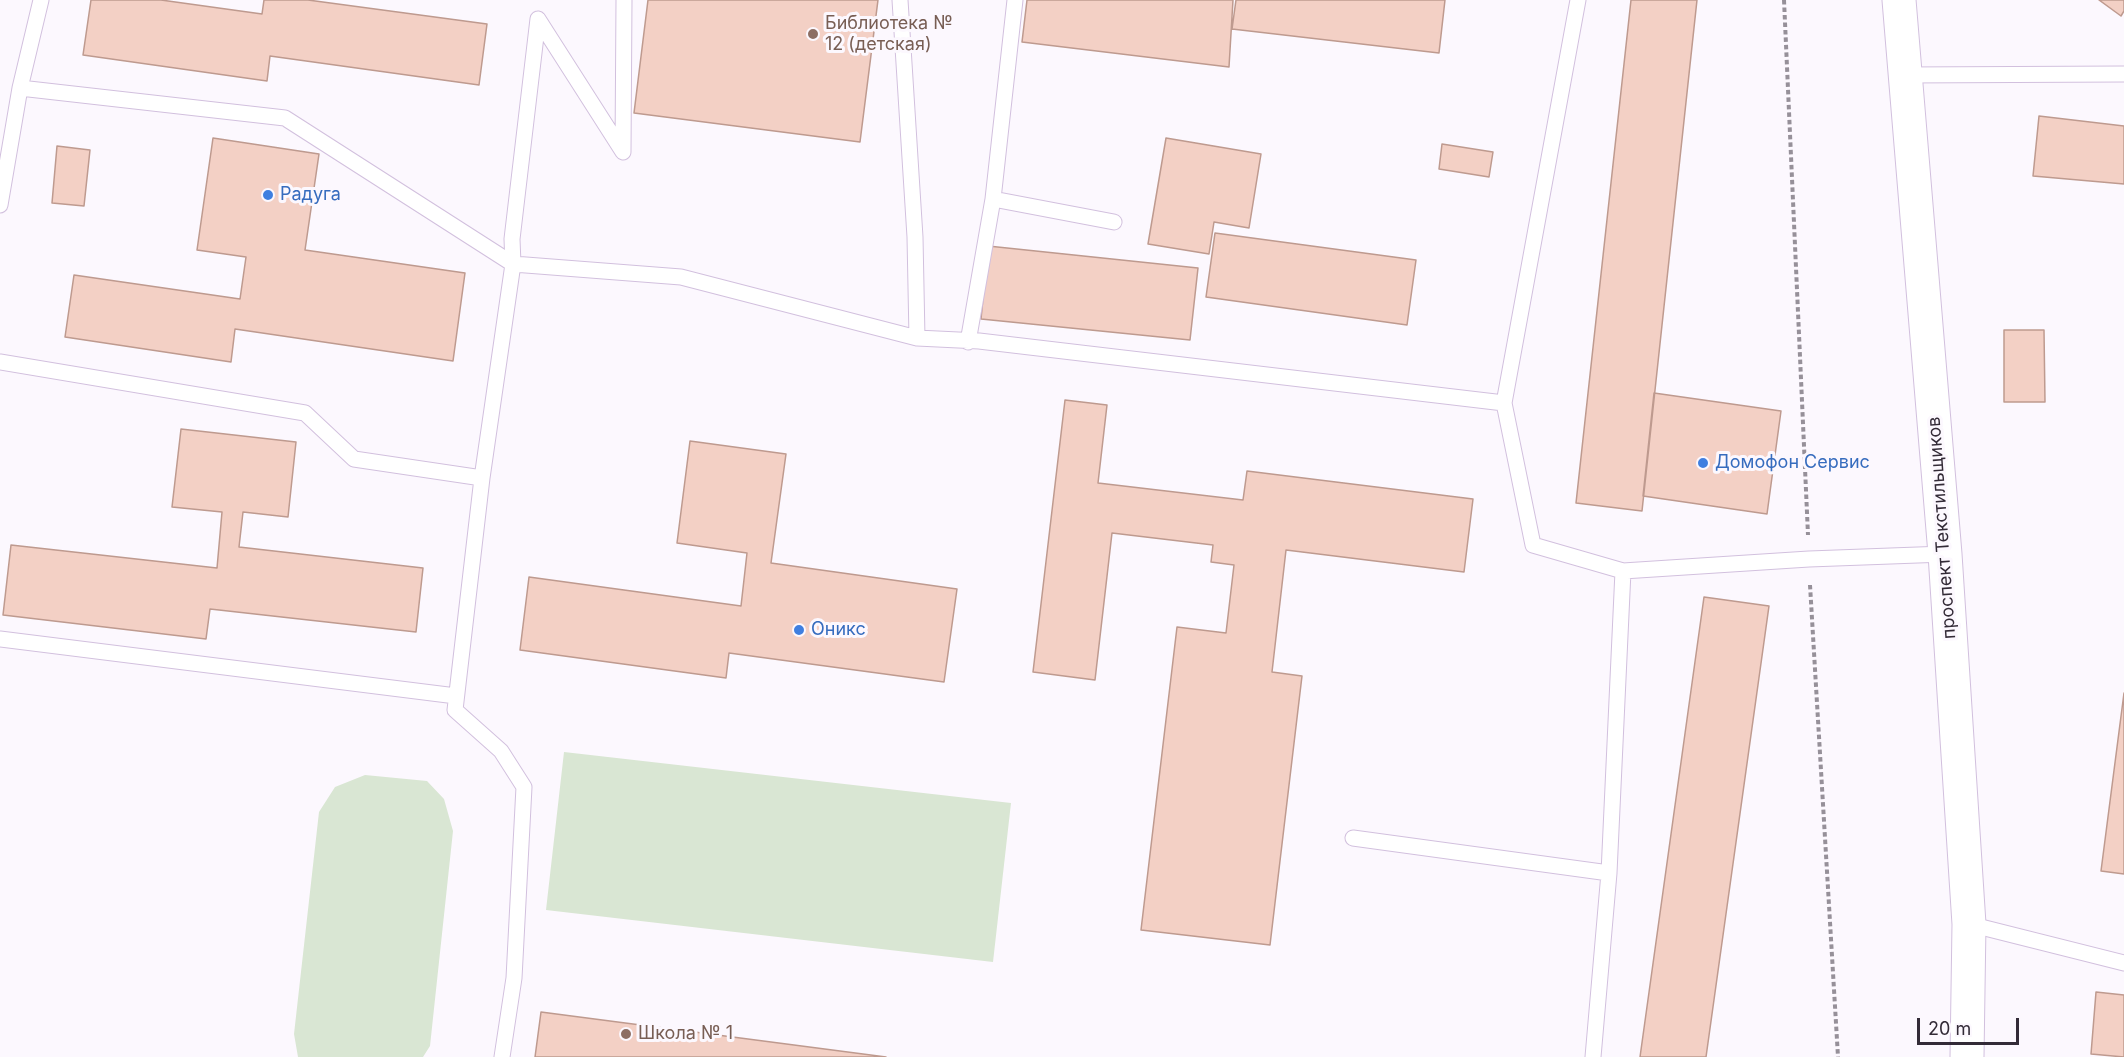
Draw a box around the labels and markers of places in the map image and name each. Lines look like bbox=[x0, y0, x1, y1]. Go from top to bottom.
place label: Библиотека № 12 (детская) bbox=[825, 13, 953, 56]
marker: Библиотека № 12 (детская) bbox=[806, 27, 820, 41]
place label: Радуга bbox=[280, 184, 341, 206]
marker: Радуга bbox=[261, 188, 275, 202]
place label: Домофон Сервис bbox=[1715, 452, 1870, 474]
marker: Домофон Сервис bbox=[1696, 456, 1710, 470]
place label: Оникс bbox=[811, 619, 866, 641]
marker: Оникс bbox=[792, 623, 806, 637]
place label: Школа № 1 bbox=[638, 1023, 733, 1045]
marker: Школа № 1 bbox=[619, 1027, 633, 1041]

